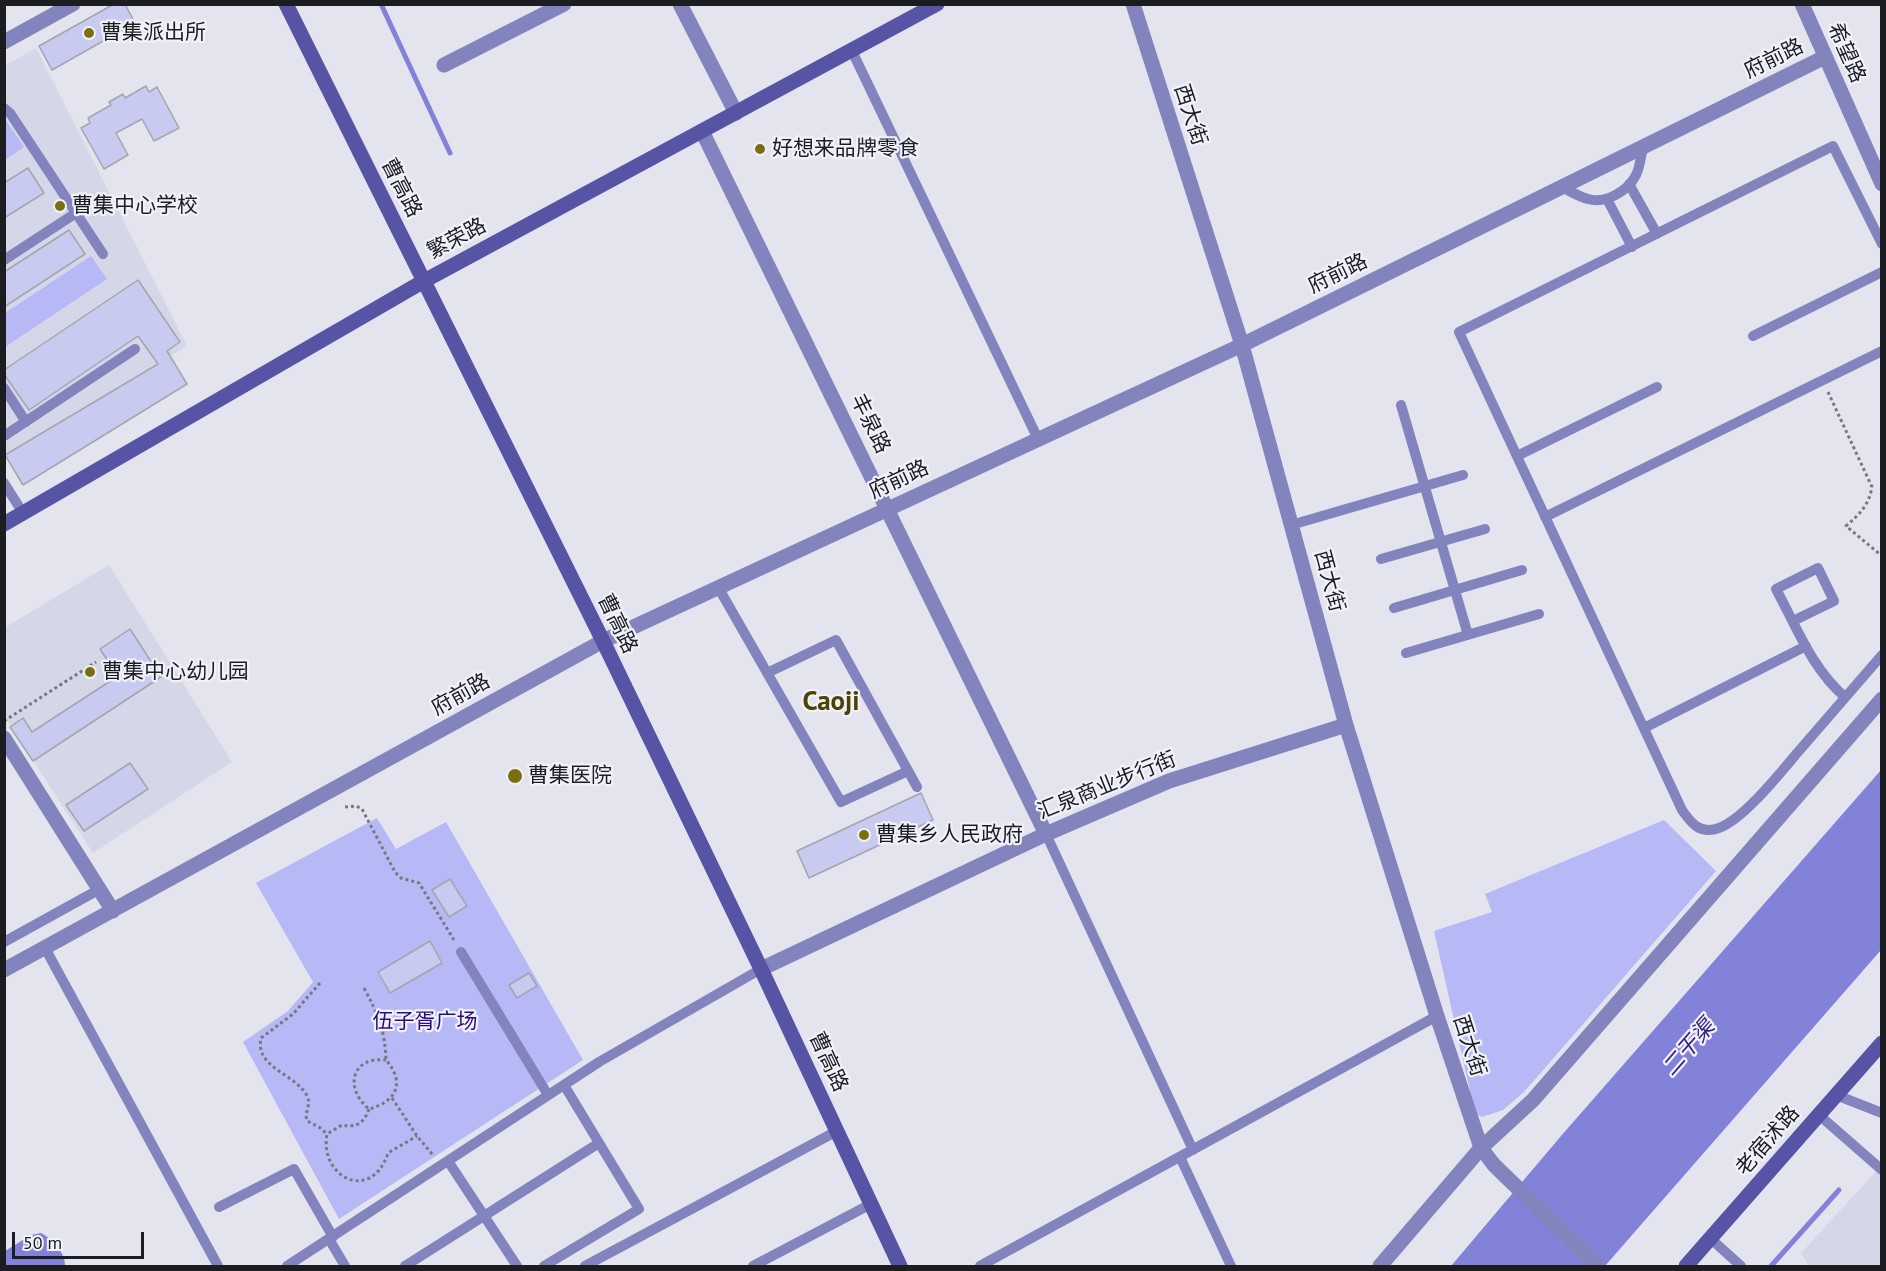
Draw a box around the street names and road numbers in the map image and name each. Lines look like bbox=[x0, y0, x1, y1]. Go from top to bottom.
street label: 希望路 bbox=[1822, 19, 1870, 87]
street label: 府前路 bbox=[1740, 34, 1808, 84]
street label: 西大街 bbox=[1168, 81, 1212, 149]
street label: 曹高路 bbox=[375, 154, 427, 222]
street label: 繁荣路 bbox=[423, 213, 491, 265]
street label: 府前路 bbox=[1304, 249, 1372, 299]
street label: 丰泉路 bbox=[845, 390, 895, 458]
street label: 府前路 bbox=[865, 455, 933, 505]
street label: 西大街 bbox=[1309, 547, 1349, 615]
street label: 曹高路 bbox=[592, 590, 642, 658]
street label: 府前路 bbox=[427, 669, 495, 721]
street label: 汇泉商业步行街 bbox=[1034, 747, 1180, 825]
street label: 西大街 bbox=[1447, 1012, 1491, 1080]
street label: 曹高路 bbox=[803, 1028, 853, 1096]
street label: 老宿沭路 bbox=[1731, 1101, 1805, 1181]

